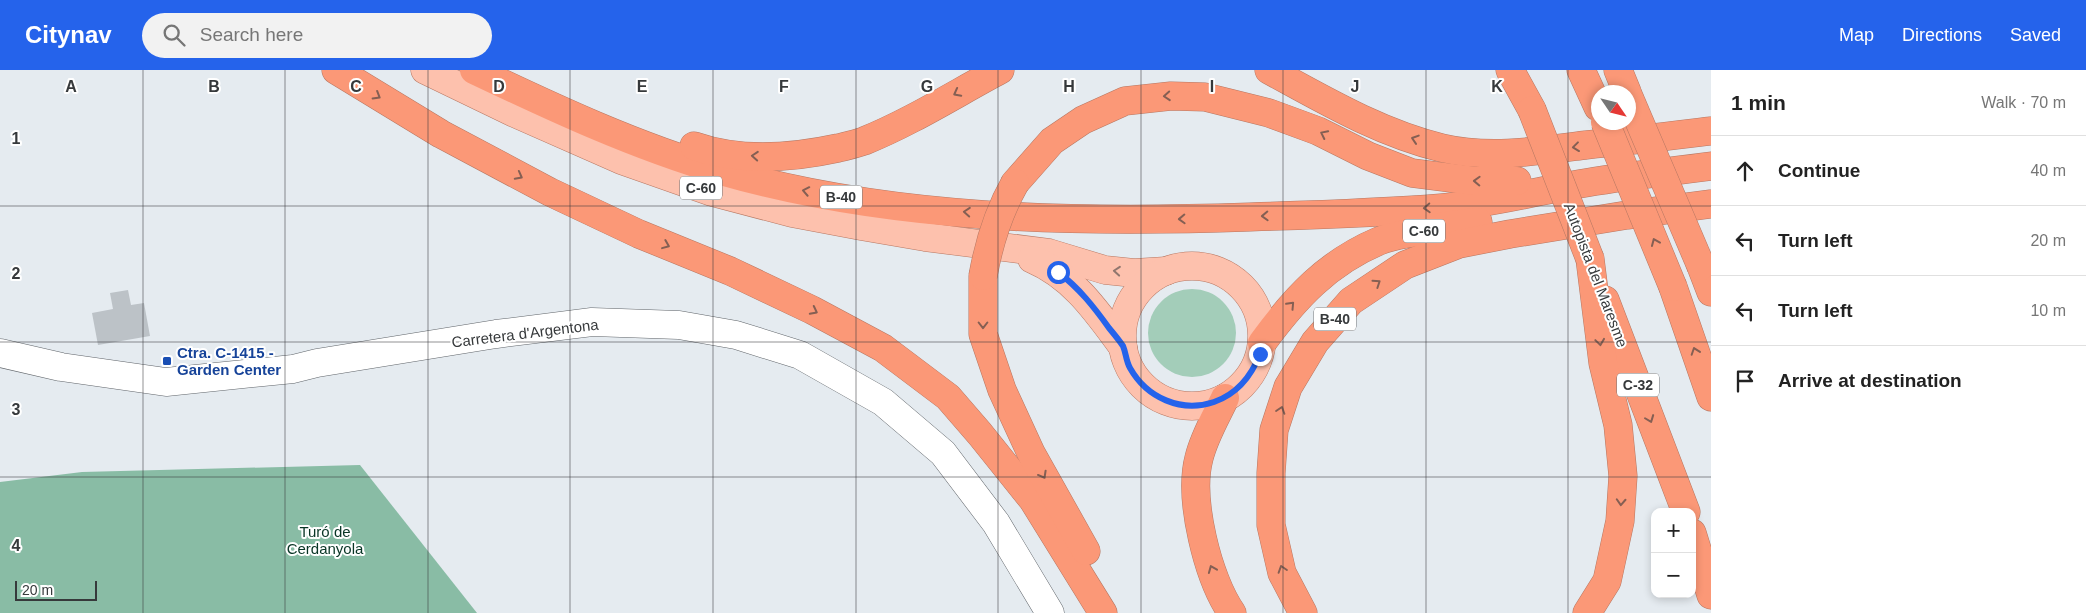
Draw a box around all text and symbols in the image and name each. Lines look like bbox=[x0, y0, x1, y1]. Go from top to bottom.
search box bbox=[142, 13, 492, 58]
text: Citynav bbox=[25, 21, 112, 48]
icon: search bbox=[160, 21, 188, 49]
text: Search here bbox=[200, 24, 303, 45]
text: Map bbox=[1839, 25, 1874, 45]
text: Directions bbox=[1902, 25, 1982, 45]
text: Saved bbox=[2010, 25, 2061, 45]
text: A bbox=[65, 78, 77, 95]
text: B bbox=[208, 78, 220, 95]
text: C bbox=[350, 78, 362, 95]
text: D bbox=[493, 78, 505, 95]
text: E bbox=[637, 78, 648, 95]
text: F bbox=[779, 78, 789, 95]
text: G bbox=[921, 78, 933, 95]
text: H bbox=[1063, 78, 1075, 95]
text: I bbox=[1210, 78, 1214, 95]
text: J bbox=[1351, 78, 1359, 95]
text: K bbox=[1491, 78, 1503, 95]
north arrow bbox=[1591, 85, 1636, 130]
one-way arrow bbox=[953, 87, 962, 97]
one-way arrow bbox=[372, 90, 381, 100]
one-way arrow bbox=[1163, 91, 1171, 102]
text: 1 min bbox=[1731, 91, 1786, 114]
text: Walk · 70 m bbox=[1981, 94, 2066, 111]
text: 1 bbox=[12, 130, 21, 147]
one-way arrow bbox=[1320, 130, 1329, 140]
one-way arrow bbox=[1412, 135, 1420, 145]
one-way arrow bbox=[1571, 141, 1579, 152]
one-way arrow bbox=[751, 150, 759, 161]
icon: ahead bbox=[1731, 157, 1759, 185]
text: Continue bbox=[1778, 160, 1860, 181]
text: 40 m bbox=[2030, 162, 2066, 179]
one-way arrow bbox=[514, 170, 523, 180]
road number: C-60 bbox=[680, 176, 722, 200]
one-way arrow bbox=[1473, 176, 1481, 186]
road number: B-40 bbox=[820, 185, 862, 208]
one-way arrow bbox=[801, 186, 810, 197]
street label: Autopista del Maresme bbox=[1561, 200, 1631, 350]
one-way arrow bbox=[1423, 203, 1431, 214]
one-way arrow bbox=[963, 207, 971, 218]
one-way arrow bbox=[1261, 211, 1268, 221]
one-way arrow bbox=[1177, 214, 1185, 224]
road number: C-60 bbox=[1403, 220, 1445, 242]
icon: left bbox=[1731, 227, 1759, 255]
text: Turn left bbox=[1778, 230, 1853, 251]
text: 20 m bbox=[2030, 232, 2066, 249]
one-way arrow bbox=[1650, 238, 1661, 247]
one-way arrow bbox=[661, 239, 670, 249]
route start bbox=[1047, 261, 1070, 284]
text: 2 bbox=[12, 265, 21, 282]
one-way arrow bbox=[1113, 266, 1121, 277]
one-way arrow bbox=[1372, 280, 1381, 289]
icon: left bbox=[1731, 297, 1759, 325]
text: Turn left bbox=[1778, 300, 1853, 321]
one-way arrow bbox=[1285, 301, 1294, 310]
text: 10 m bbox=[2030, 302, 2066, 319]
one-way arrow bbox=[809, 305, 818, 315]
road number: B-40 bbox=[1314, 308, 1356, 330]
street label: Carretera d'Argentona bbox=[451, 315, 600, 350]
one-way arrow bbox=[978, 322, 988, 329]
one-way arrow bbox=[1594, 338, 1605, 346]
route end bbox=[1249, 343, 1272, 366]
place label: Ctra. C-1415 - Garden Center bbox=[177, 344, 281, 378]
one-way arrow bbox=[1691, 347, 1701, 356]
marker: Ctra. C-1415 - Garden Center bbox=[161, 355, 173, 367]
icon: arrive bbox=[1731, 367, 1759, 395]
text: Arrive at destination bbox=[1778, 370, 1962, 391]
road number: C-32 bbox=[1617, 374, 1659, 396]
text: 3 bbox=[12, 401, 21, 418]
one-way arrow bbox=[1275, 406, 1285, 414]
one-way arrow bbox=[1644, 414, 1654, 423]
one-way arrow bbox=[1037, 470, 1047, 479]
one-way arrow bbox=[1616, 499, 1627, 507]
map controls bbox=[1651, 508, 1696, 598]
button: + bbox=[1651, 508, 1696, 553]
park label: Turó de Cerdanyola bbox=[287, 523, 364, 557]
text: 4 bbox=[12, 537, 21, 554]
button: − bbox=[1651, 553, 1696, 598]
one-way arrow bbox=[1207, 565, 1218, 574]
one-way arrow bbox=[1277, 566, 1287, 574]
scale bar bbox=[15, 578, 98, 601]
text: 20 m bbox=[22, 582, 53, 598]

